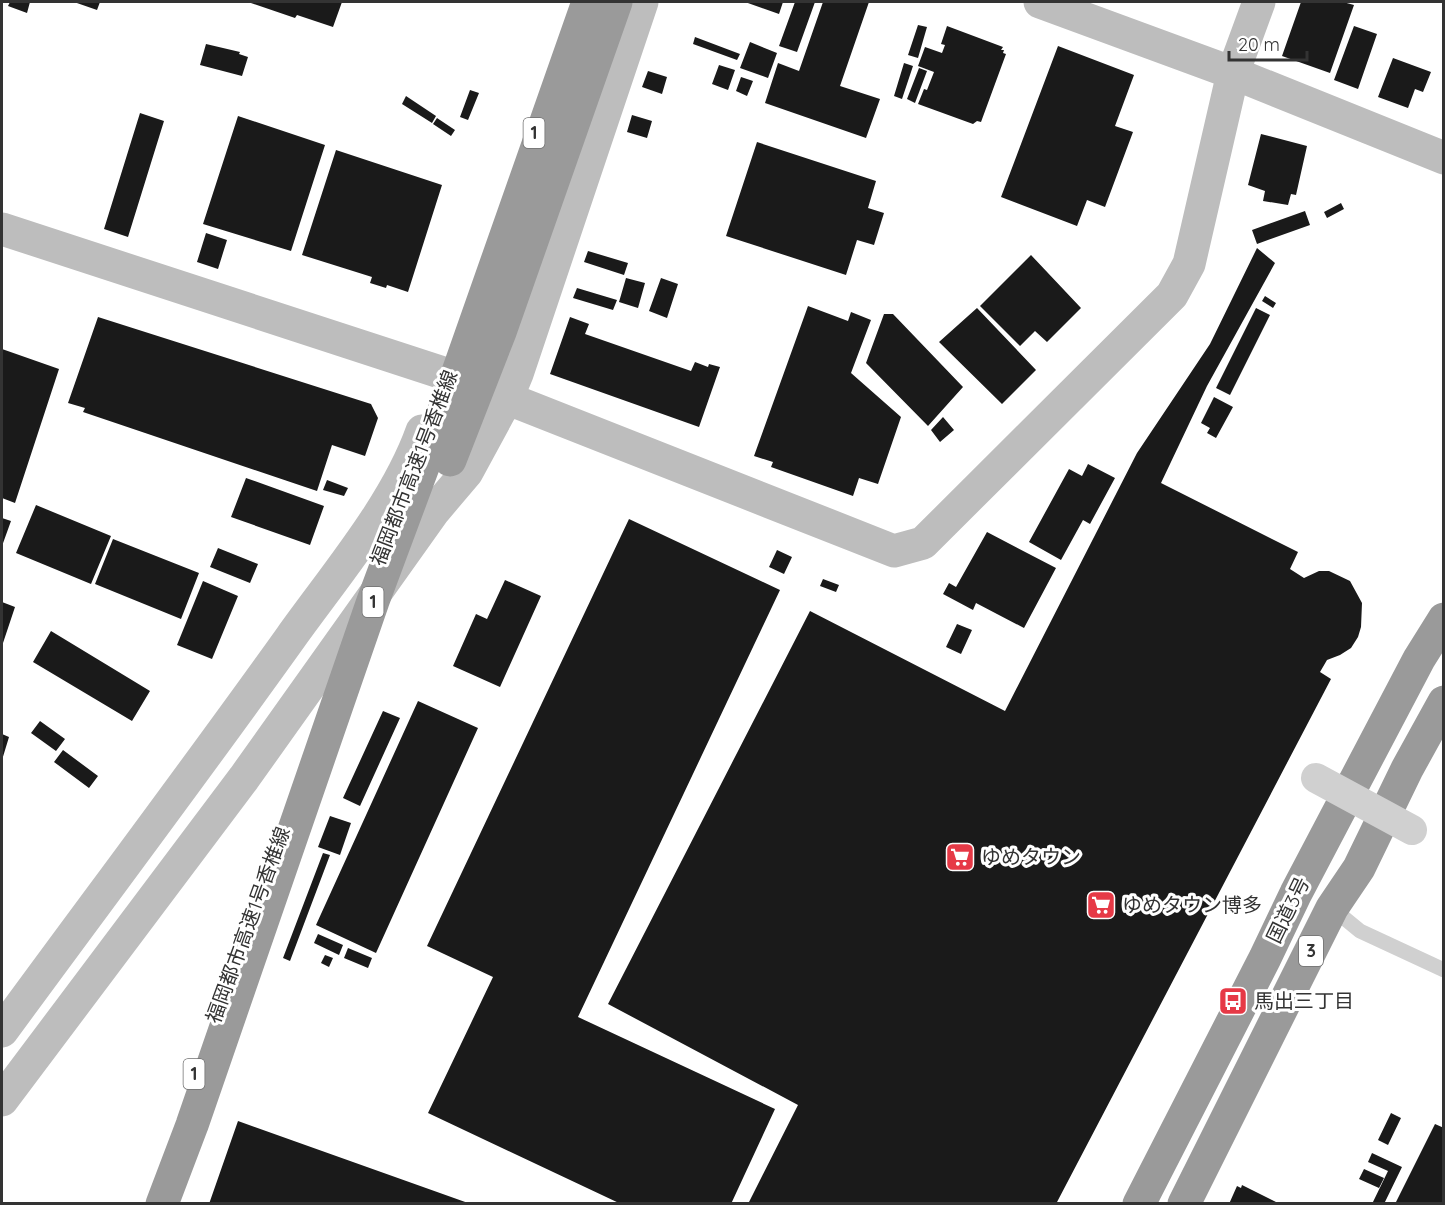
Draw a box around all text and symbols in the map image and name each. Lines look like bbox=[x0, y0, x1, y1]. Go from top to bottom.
scale bar bbox=[1229, 24, 1307, 62]
text: 20 m bbox=[1238, 33, 1280, 56]
road number: 1 bbox=[524, 118, 544, 148]
street label: 福岡都市高速1号香椎線 bbox=[365, 367, 462, 569]
road number: 1 bbox=[362, 587, 384, 617]
street label: 福岡都市高速1号香椎線 bbox=[200, 823, 295, 1027]
supermarket icon: ゆめタウン bbox=[944, 841, 976, 873]
place label: ゆめタウン bbox=[981, 844, 1081, 869]
street label: 国道3号 bbox=[1261, 873, 1314, 947]
supermarket icon: ゆめタウン博多 bbox=[1085, 889, 1117, 921]
place label: ゆめタウン博多 bbox=[1122, 892, 1262, 917]
road number: 3 bbox=[1299, 936, 1323, 966]
bus stop icon: 馬出三丁目 bbox=[1217, 985, 1249, 1017]
place label: 馬出三丁目 bbox=[1254, 988, 1354, 1013]
road number: 1 bbox=[184, 1059, 204, 1089]

